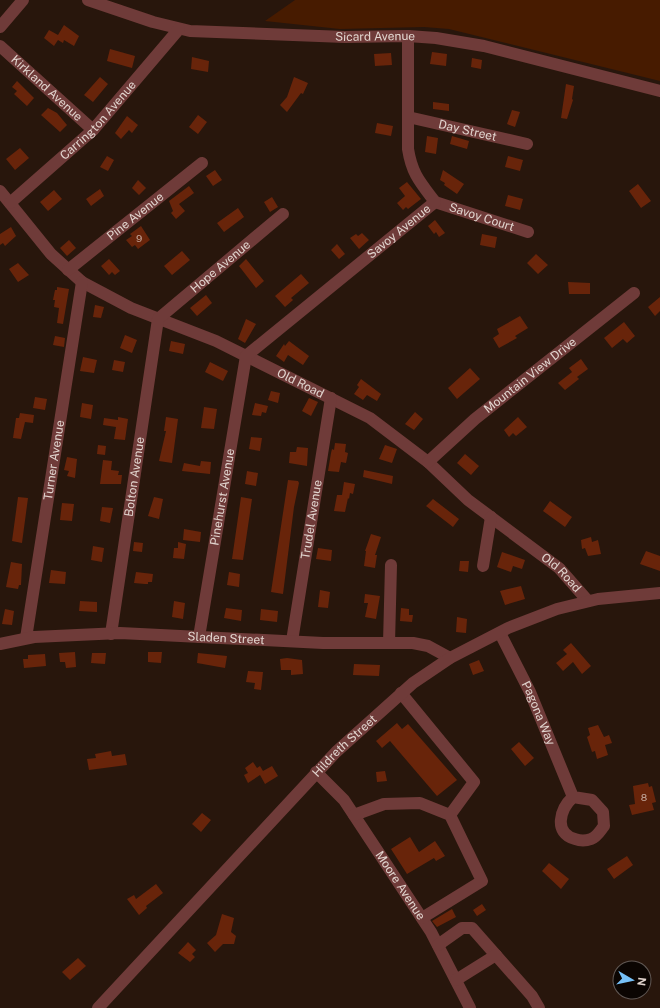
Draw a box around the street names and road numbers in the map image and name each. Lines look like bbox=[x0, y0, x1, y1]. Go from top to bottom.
street label: Sicard Avenue bbox=[335, 29, 416, 44]
street label: Kirkland Avenue bbox=[8, 52, 85, 124]
street label: Carrington Avenue bbox=[57, 78, 139, 163]
street label: Day Street bbox=[437, 117, 498, 144]
street label: Pine Avenue bbox=[104, 189, 167, 243]
street label: Savoy Court bbox=[447, 200, 516, 234]
street label: Savoy Avenue bbox=[364, 201, 433, 261]
street label: Hope Avenue bbox=[188, 237, 253, 296]
street label: Mountain View Drive bbox=[481, 334, 579, 416]
street label: Old Road bbox=[275, 366, 326, 401]
street label: Turner Avenue bbox=[41, 419, 67, 501]
street label: Bolton Avenue bbox=[122, 436, 147, 518]
street label: Pinehurst Avenue bbox=[207, 447, 237, 546]
street label: Trudel Avenue bbox=[298, 479, 325, 560]
street label: Old Road bbox=[538, 550, 584, 595]
street label: Sladen Street bbox=[187, 629, 265, 647]
street label: Pagona Way bbox=[519, 679, 558, 748]
street label: Hildreth Street bbox=[310, 712, 380, 780]
street label: Moore Avenue bbox=[373, 848, 428, 923]

